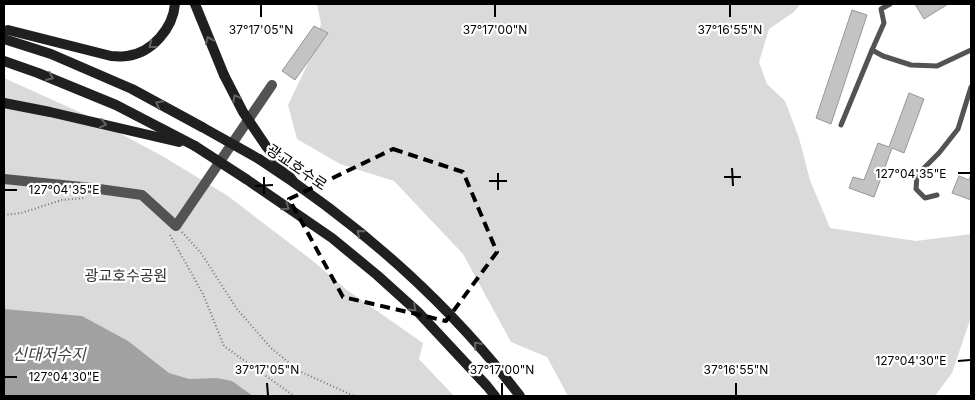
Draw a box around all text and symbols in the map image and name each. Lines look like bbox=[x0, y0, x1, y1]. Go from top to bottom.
text: 37°17'05"N bbox=[229, 22, 293, 37]
text: 37°17'00"N bbox=[463, 22, 527, 37]
text: 37°16'55"N bbox=[698, 22, 762, 37]
one-way arrow bbox=[205, 36, 215, 44]
one-way arrow bbox=[149, 39, 158, 47]
one-way arrow bbox=[45, 71, 54, 82]
one-way arrow bbox=[232, 94, 242, 103]
one-way arrow bbox=[156, 100, 165, 110]
one-way arrow bbox=[98, 118, 107, 129]
street label: 광교호수로 bbox=[263, 140, 331, 194]
text: 127°04'35"E bbox=[876, 166, 946, 181]
text: 127°04'35"E bbox=[29, 182, 99, 197]
one-way arrow bbox=[281, 201, 290, 210]
one-way arrow bbox=[357, 230, 366, 239]
park label: 광교호수공원 bbox=[85, 266, 167, 285]
one-way arrow bbox=[408, 302, 417, 311]
one-way arrow bbox=[474, 342, 483, 351]
water label: 신대저수지 bbox=[12, 344, 87, 364]
text: 127°04'30"E bbox=[875, 353, 947, 368]
text: 37°17'05"N bbox=[235, 362, 299, 377]
text: 37°17'00"N bbox=[470, 362, 534, 377]
text: 37°16'55"N bbox=[704, 362, 768, 377]
text: 127°04'30"E bbox=[28, 369, 100, 384]

